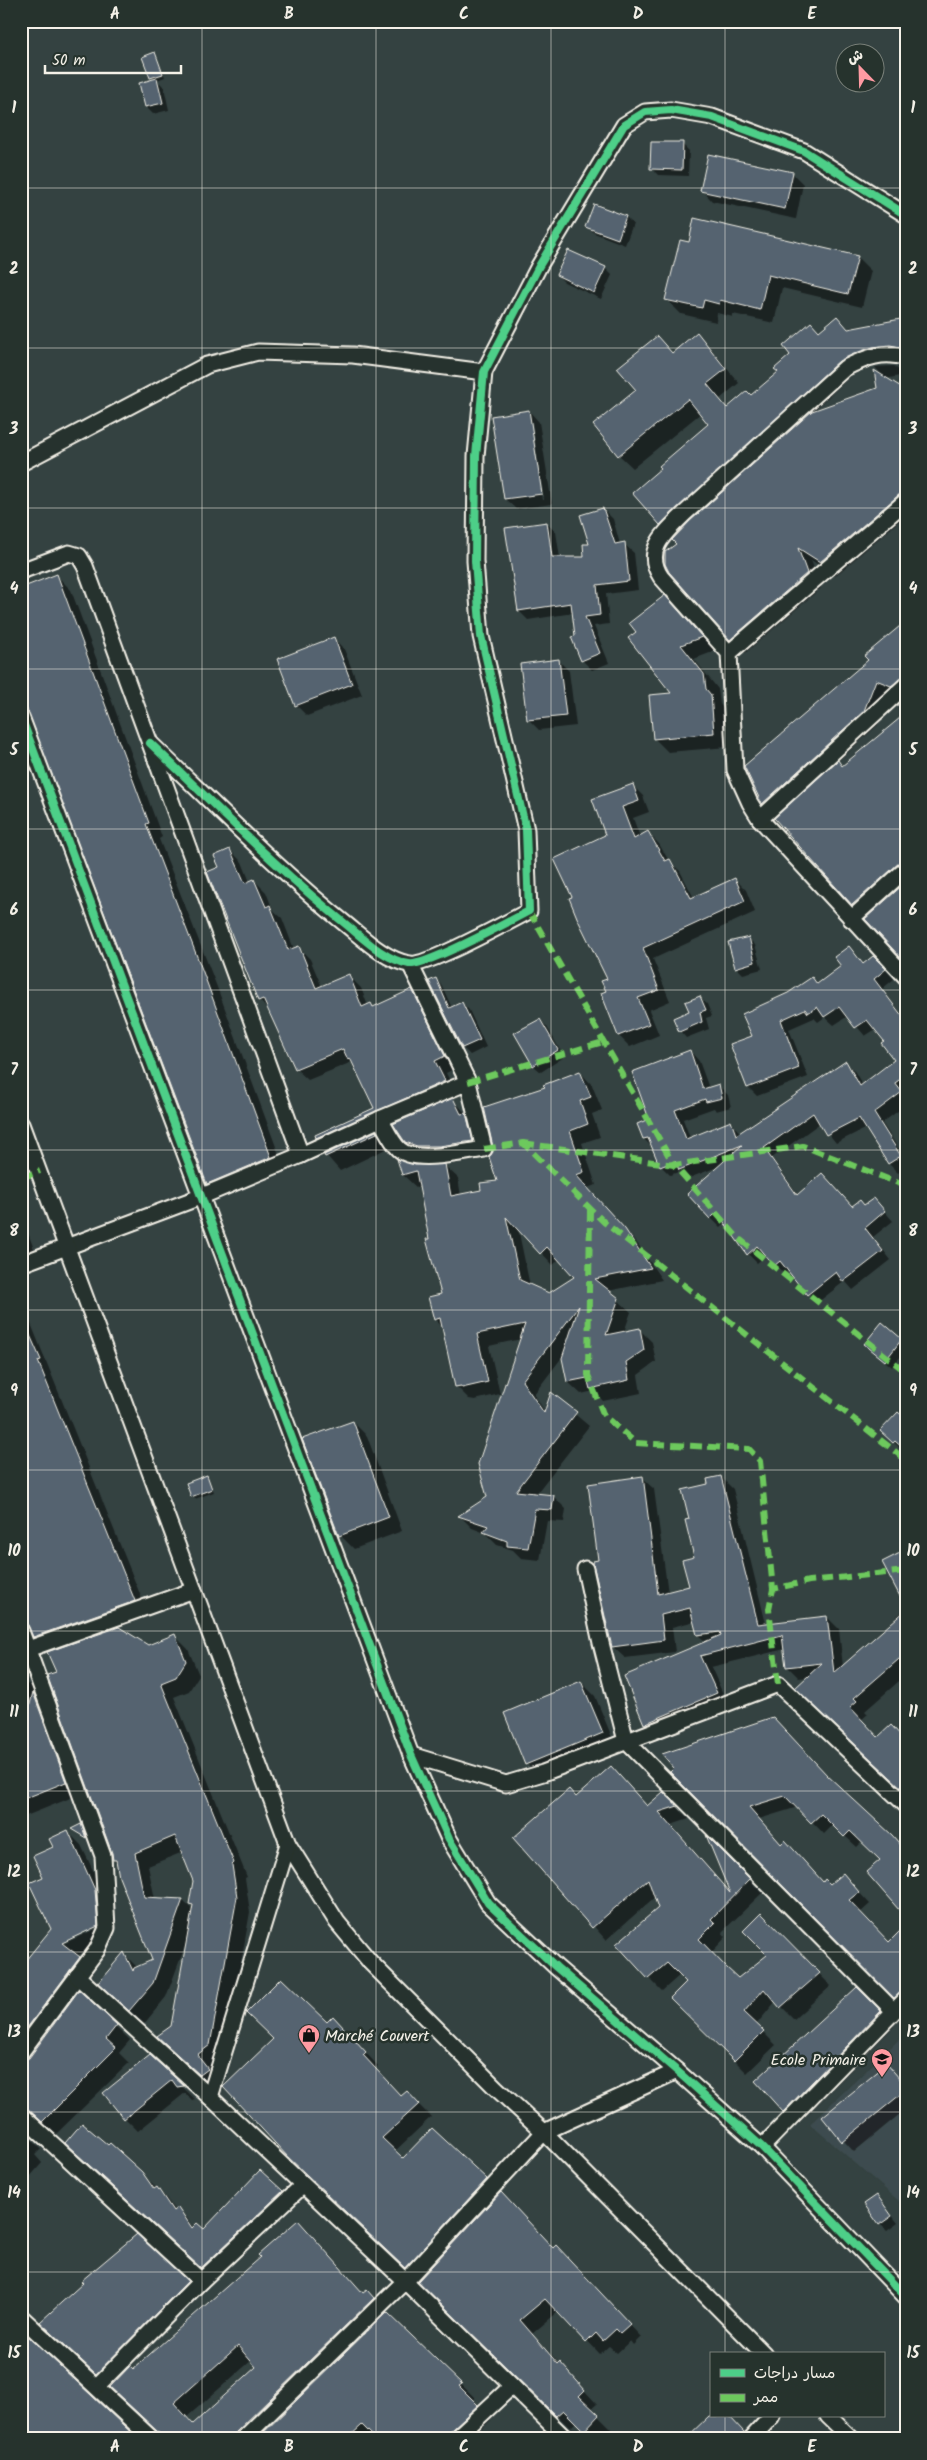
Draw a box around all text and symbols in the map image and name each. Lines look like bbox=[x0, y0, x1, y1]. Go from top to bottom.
text: A bbox=[110, 2, 120, 27]
text: B bbox=[284, 2, 294, 27]
text: C bbox=[459, 2, 469, 27]
text: D bbox=[633, 2, 644, 27]
text: E bbox=[808, 2, 818, 27]
scale bar bbox=[45, 42, 181, 74]
north arrow bbox=[834, 42, 884, 92]
text: ش bbox=[844, 44, 867, 70]
text: 50 m bbox=[52, 49, 86, 73]
text: 1 bbox=[12, 96, 17, 121]
text: 1 bbox=[911, 96, 916, 121]
text: 2 bbox=[9, 257, 19, 282]
text: 2 bbox=[908, 257, 918, 282]
text: 3 bbox=[9, 417, 19, 442]
text: 3 bbox=[908, 417, 918, 442]
text: 4 bbox=[10, 577, 19, 602]
text: 4 bbox=[909, 577, 918, 602]
text: 5 bbox=[9, 738, 20, 763]
text: 5 bbox=[908, 738, 919, 763]
text: 6 bbox=[10, 898, 19, 923]
text: 6 bbox=[909, 898, 918, 923]
text: 7 bbox=[10, 1058, 18, 1083]
text: 7 bbox=[909, 1058, 917, 1083]
text: 8 bbox=[9, 1219, 19, 1244]
text: 8 bbox=[908, 1219, 918, 1244]
text: 9 bbox=[10, 1379, 18, 1404]
text: 9 bbox=[909, 1379, 917, 1404]
text: 10 bbox=[7, 1539, 21, 1564]
text: 10 bbox=[906, 1539, 920, 1564]
text: 11 bbox=[9, 1700, 19, 1725]
text: 11 bbox=[908, 1700, 918, 1725]
text: 12 bbox=[7, 1860, 21, 1885]
text: 12 bbox=[906, 1860, 920, 1885]
text: 13 bbox=[7, 2020, 21, 2045]
text: 13 bbox=[906, 2020, 920, 2045]
shop icon: Marché Couvert bbox=[297, 2023, 321, 2054]
place label: Marché Couvert bbox=[325, 2024, 430, 2049]
school or university icon: Ecole Primaire bbox=[870, 2047, 894, 2078]
place label: Ecole Primaire bbox=[770, 2048, 866, 2073]
text: 14 bbox=[7, 2181, 21, 2206]
text: 14 bbox=[906, 2181, 920, 2206]
text: 15 bbox=[8, 2341, 22, 2366]
text: 15 bbox=[907, 2341, 921, 2366]
legend bbox=[710, 2352, 884, 2418]
text: مسار دراجات bbox=[754, 2362, 835, 2386]
text: ممر bbox=[752, 2386, 778, 2410]
text: A bbox=[110, 2435, 120, 2460]
text: B bbox=[284, 2435, 294, 2460]
text: C bbox=[459, 2435, 469, 2460]
text: D bbox=[633, 2435, 644, 2460]
text: E bbox=[808, 2435, 818, 2460]

